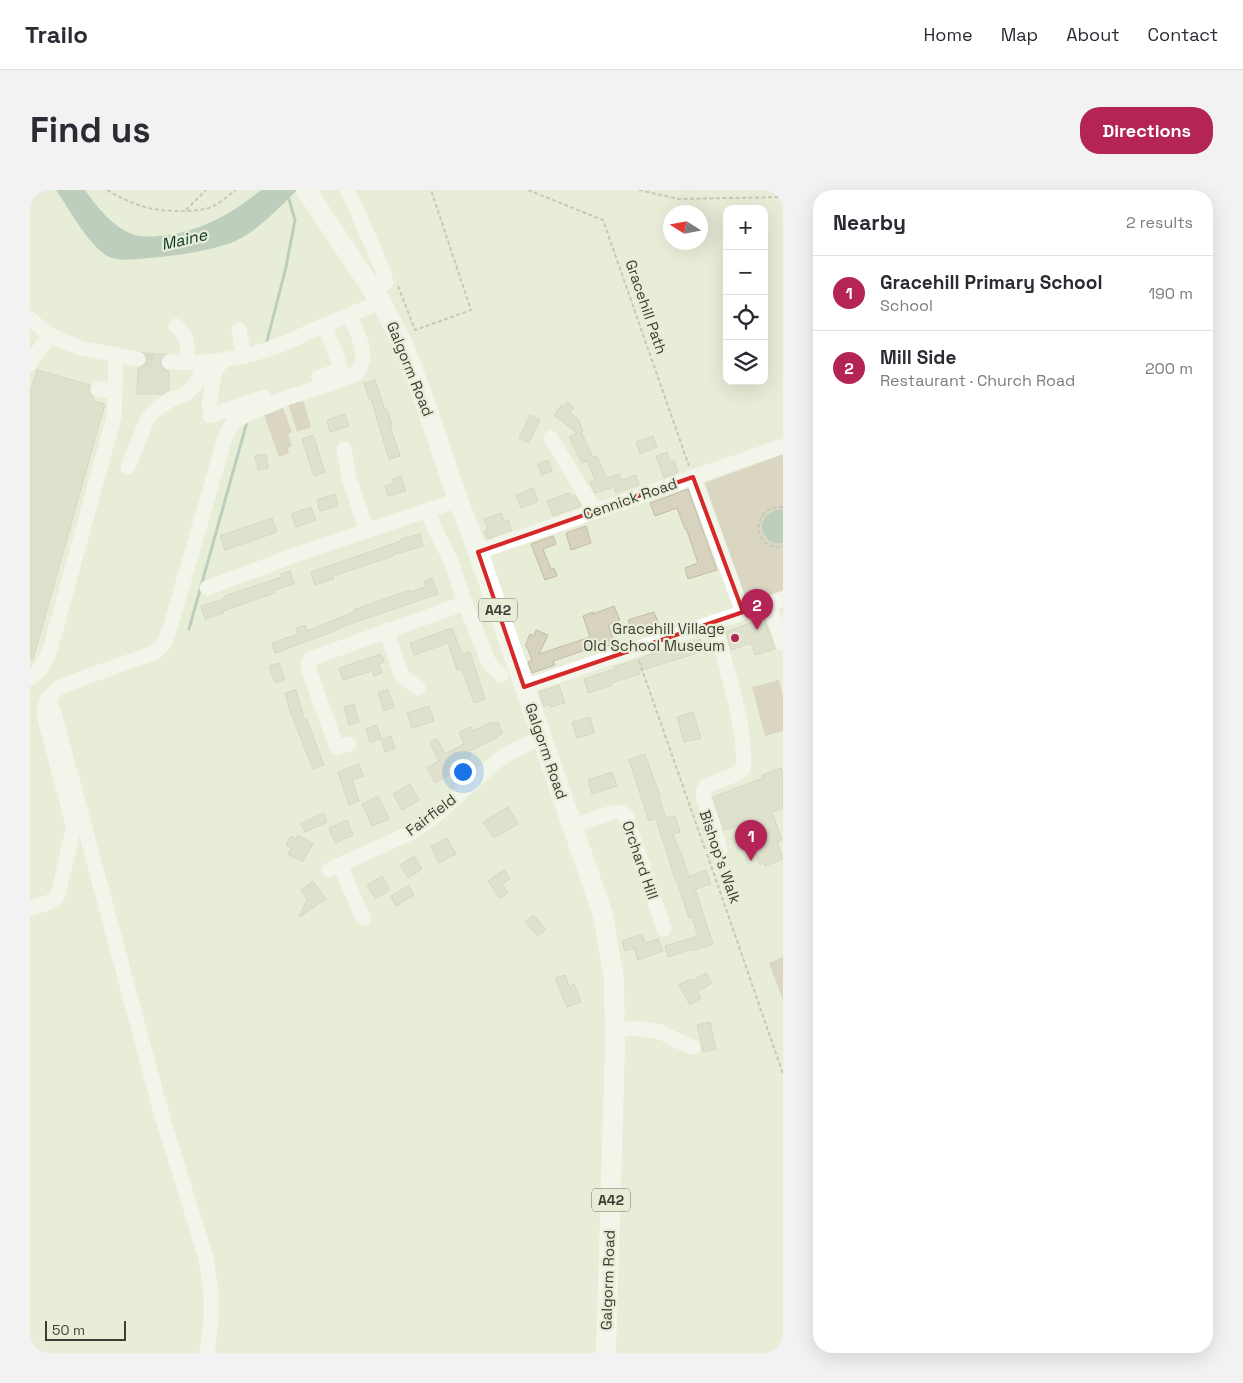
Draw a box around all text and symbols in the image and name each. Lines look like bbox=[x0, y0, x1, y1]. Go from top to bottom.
text: Trailo bbox=[25, 19, 88, 50]
text: Home bbox=[924, 23, 973, 46]
text: Map bbox=[1001, 23, 1038, 46]
text: About bbox=[1066, 23, 1120, 46]
text: Contact bbox=[1148, 23, 1218, 46]
button: Directions bbox=[1080, 107, 1213, 154]
text: Find us bbox=[30, 108, 151, 152]
north arrow bbox=[663, 205, 708, 250]
map controls bbox=[723, 205, 768, 385]
button: + bbox=[723, 205, 768, 250]
text: Nearby bbox=[833, 209, 906, 236]
text: 2 results bbox=[1126, 212, 1193, 233]
water label: Maine bbox=[159, 224, 210, 255]
button: − bbox=[723, 250, 768, 295]
street label: Gracehill Path bbox=[621, 257, 672, 357]
text: Gracehill Primary School bbox=[880, 270, 1102, 295]
text: 1 bbox=[845, 283, 853, 304]
text: 190 m bbox=[1148, 283, 1193, 304]
button: locate bbox=[723, 295, 768, 340]
text: School bbox=[880, 295, 933, 316]
street label: Galgorm Road bbox=[383, 319, 438, 419]
button: layers bbox=[723, 340, 768, 385]
text: Mill Side bbox=[880, 345, 956, 370]
text: 2 bbox=[844, 358, 854, 379]
text: 200 m bbox=[1145, 358, 1193, 379]
text: Restaurant · Church Road bbox=[880, 370, 1075, 391]
street label: Cennick Road bbox=[580, 474, 679, 524]
pin: 2 bbox=[741, 589, 773, 630]
road number: A42 bbox=[479, 598, 517, 622]
place label: Gracehill Village Old School Museum bbox=[583, 619, 725, 655]
marker: Gracehill Village Old School Museum bbox=[729, 632, 741, 644]
street label: Galgorm Road bbox=[521, 700, 572, 801]
your location bbox=[450, 759, 476, 785]
street label: Fairfield bbox=[402, 790, 460, 840]
street label: Bishop's Walk bbox=[696, 807, 745, 906]
street label: Orchard Hill bbox=[618, 818, 663, 902]
pin: 1 bbox=[735, 820, 767, 861]
road number: A42 bbox=[592, 1188, 630, 1212]
street label: Galgorm Road bbox=[596, 1230, 619, 1330]
scale bar bbox=[45, 1318, 126, 1341]
text: 50 m bbox=[52, 1321, 85, 1339]

